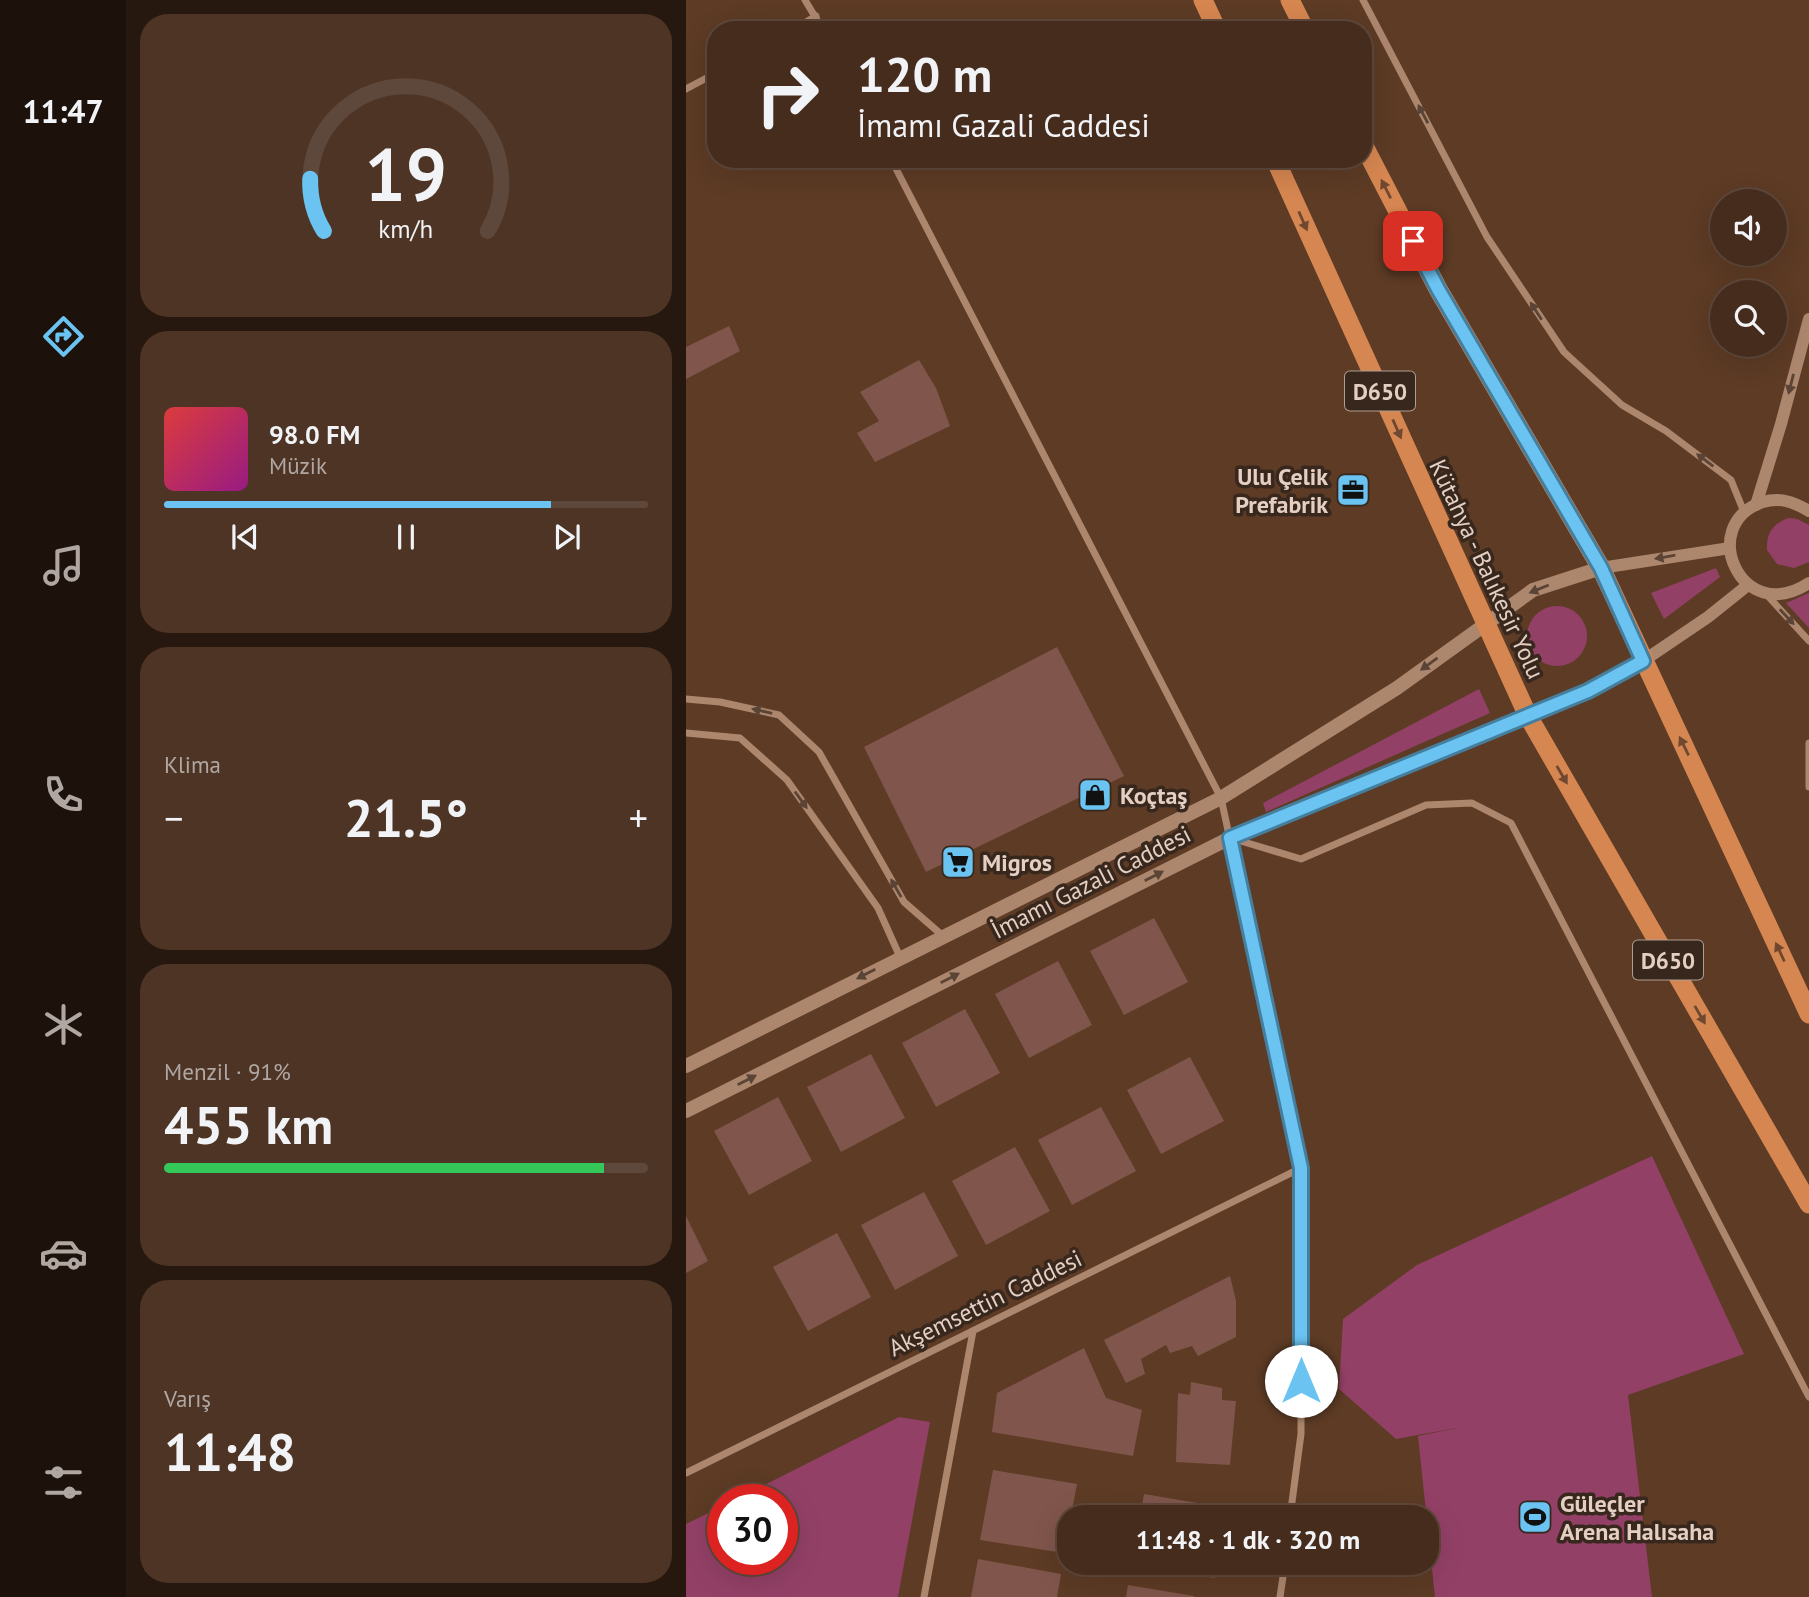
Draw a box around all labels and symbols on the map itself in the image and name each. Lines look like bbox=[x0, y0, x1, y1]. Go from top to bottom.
one-way arrow bbox=[1417, 104, 1429, 124]
one-way arrow bbox=[1381, 179, 1392, 199]
one-way arrow bbox=[1298, 211, 1309, 232]
pin bbox=[1383, 211, 1443, 271]
one-way arrow bbox=[1530, 301, 1543, 321]
road number: D650 bbox=[1345, 372, 1415, 410]
one-way arrow bbox=[1785, 374, 1796, 396]
one-way arrow bbox=[1391, 419, 1403, 439]
one-way arrow bbox=[1695, 453, 1714, 467]
street label: Kütahya - Balıkesir Yolu bbox=[1422, 454, 1552, 684]
place label: Ulu Çelik Prefabrik bbox=[1235, 461, 1328, 520]
office icon: Ulu Çelik Prefabrik bbox=[1334, 471, 1372, 509]
one-way arrow bbox=[1654, 552, 1676, 563]
one-way arrow bbox=[1529, 584, 1550, 595]
one-way arrow bbox=[1779, 608, 1795, 626]
one-way arrow bbox=[1420, 657, 1438, 671]
one-way arrow bbox=[751, 706, 773, 717]
one-way arrow bbox=[1679, 736, 1690, 756]
one-way arrow bbox=[1556, 766, 1568, 785]
shop icon: Koçtaş bbox=[1076, 776, 1114, 814]
place label: Koçtaş bbox=[1120, 780, 1187, 811]
one-way arrow bbox=[794, 791, 808, 809]
street label: İmamı Gazali Caddesi bbox=[986, 818, 1196, 946]
supermarket icon: Migros bbox=[939, 843, 977, 881]
place label: Migros bbox=[982, 847, 1052, 878]
one-way arrow bbox=[1144, 871, 1164, 883]
one-way arrow bbox=[890, 878, 902, 897]
road number: D650 bbox=[1633, 940, 1703, 979]
one-way arrow bbox=[1774, 942, 1786, 962]
one-way arrow bbox=[856, 969, 876, 980]
one-way arrow bbox=[940, 973, 960, 984]
one-way arrow bbox=[1694, 1005, 1706, 1024]
one-way arrow bbox=[737, 1075, 757, 1086]
street label: Akşemsettin Caddesi bbox=[883, 1243, 1087, 1363]
position arrow bbox=[1264, 1344, 1338, 1418]
speed limit sign: 30 bbox=[707, 1484, 798, 1575]
place label: Güleçler Arena Halısaha bbox=[1560, 1488, 1714, 1547]
sports icon: Güleçler Arena Halısaha bbox=[1516, 1498, 1554, 1536]

